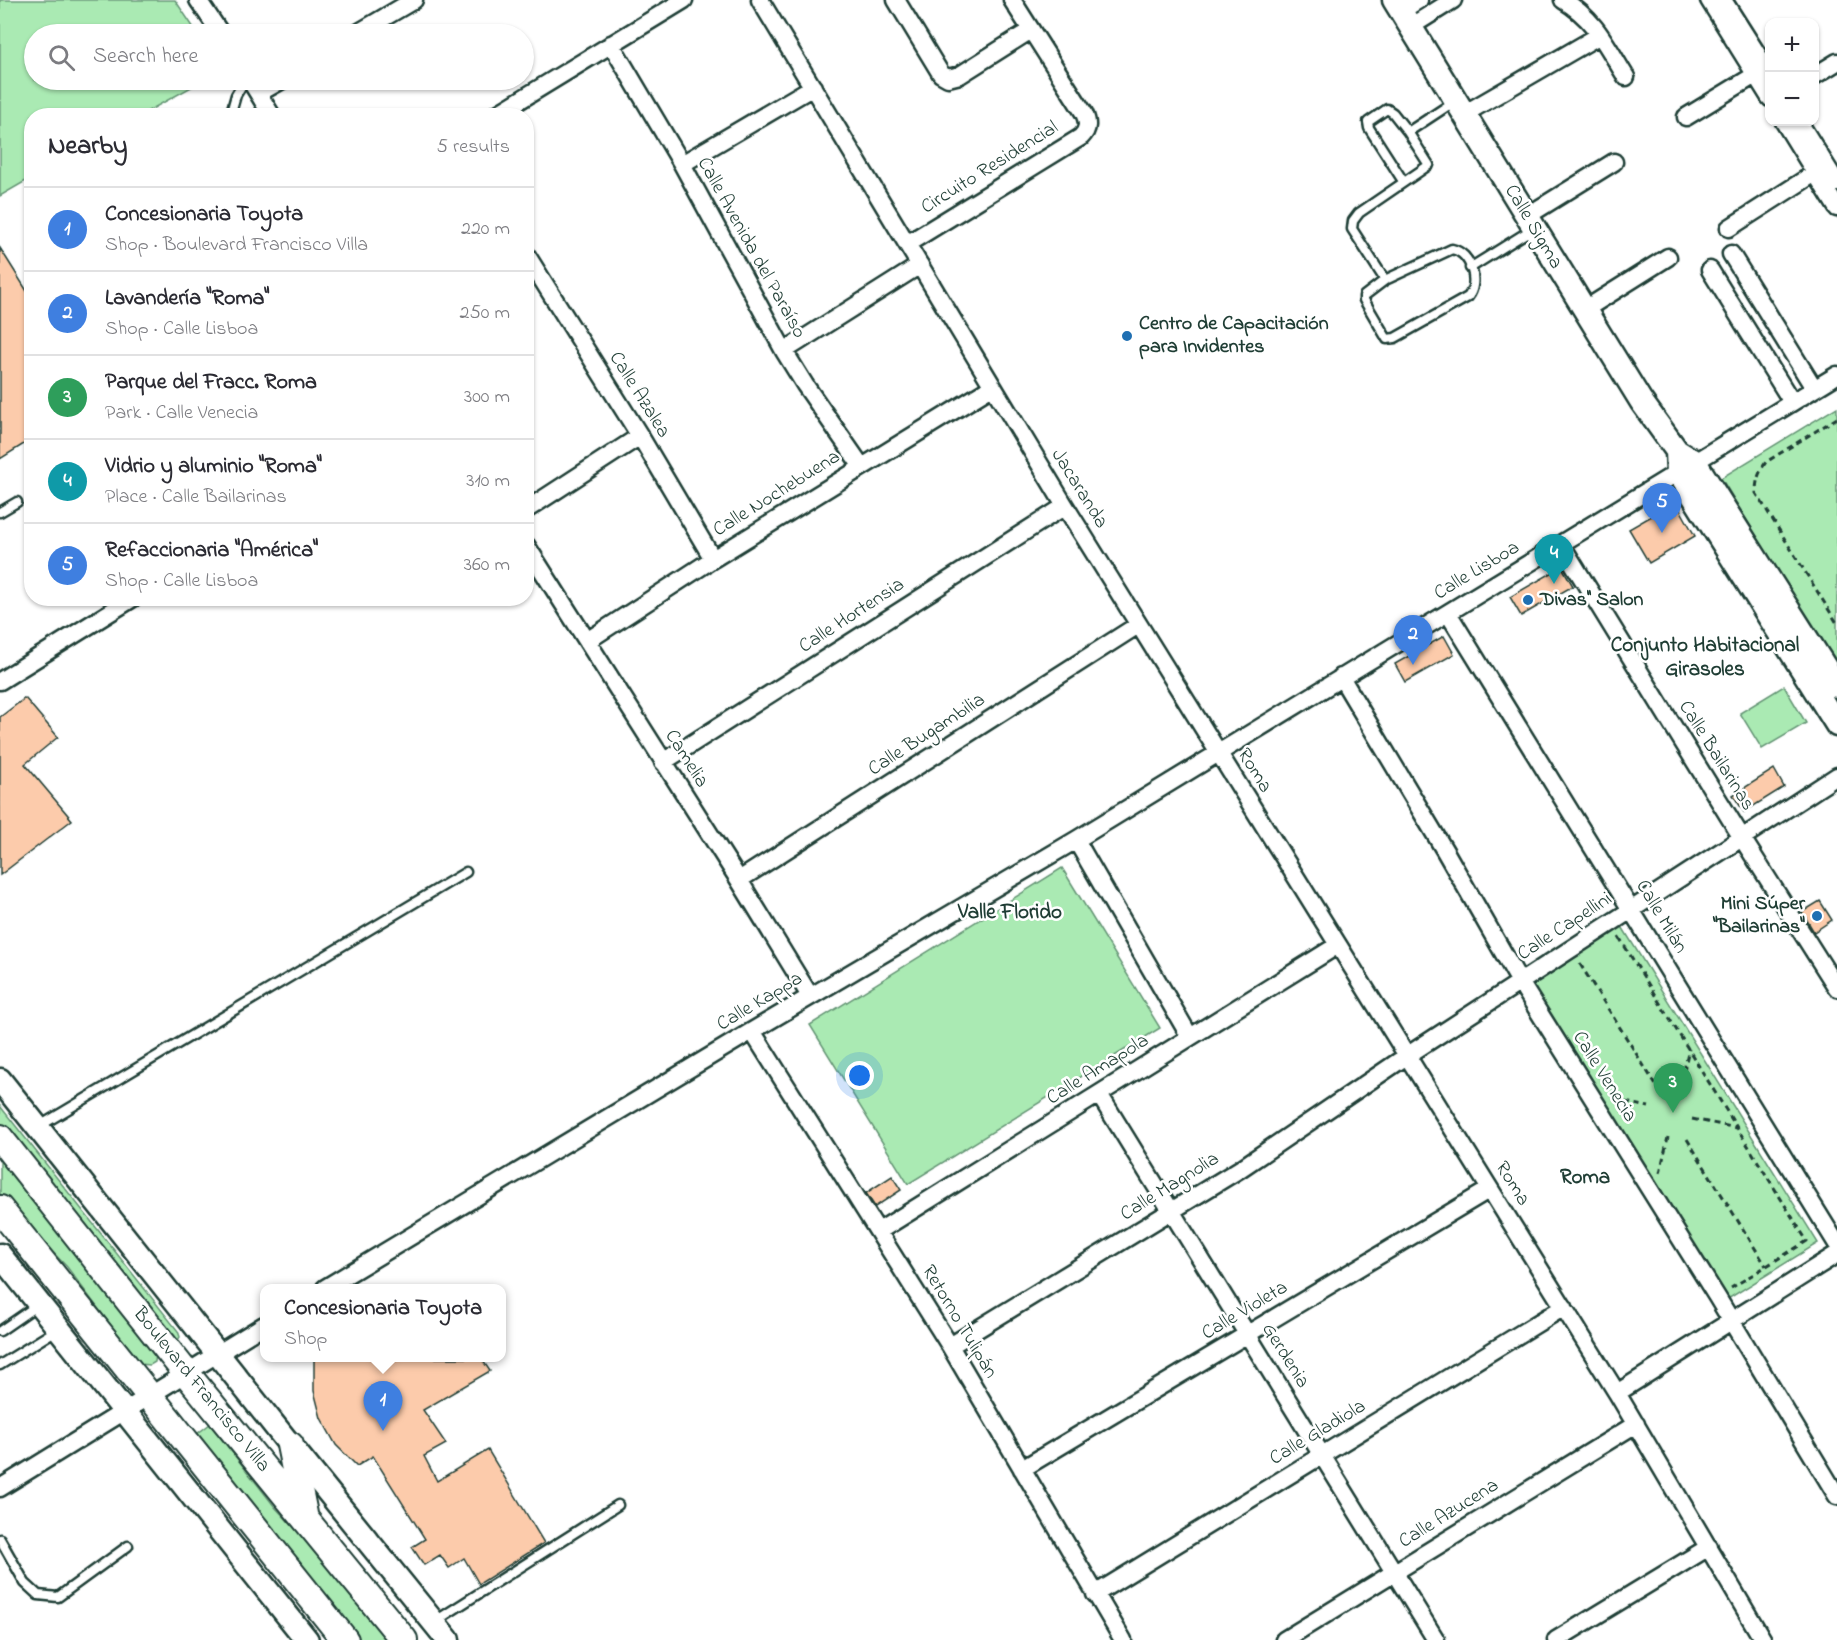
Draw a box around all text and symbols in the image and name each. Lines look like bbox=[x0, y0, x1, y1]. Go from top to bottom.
map controls bbox=[1765, 18, 1819, 126]
button: + bbox=[1765, 18, 1819, 72]
search box bbox=[24, 24, 534, 90]
icon: search bbox=[45, 41, 78, 74]
text: Search here bbox=[93, 41, 198, 73]
button: − bbox=[1765, 72, 1819, 126]
street label: Circuito Residencial bbox=[916, 114, 1064, 222]
text: Nearby bbox=[48, 128, 127, 166]
text: 5 results bbox=[437, 133, 510, 162]
street label: Calle Avenida del Paraíso bbox=[689, 152, 813, 344]
street label: Calle Sigma bbox=[1495, 179, 1570, 275]
text: Concesionaria Toyota bbox=[105, 199, 303, 231]
text: 1 bbox=[64, 215, 71, 244]
text: 220 m bbox=[461, 215, 510, 244]
text: Shop · Boulevard Francisco Villa bbox=[105, 231, 368, 260]
text: Lavandería "Roma" bbox=[105, 283, 270, 315]
text: 2 bbox=[63, 299, 72, 328]
text: 250 m bbox=[459, 299, 510, 328]
place label: Centro de Capacitación para Invidentes bbox=[1139, 310, 1329, 362]
text: Shop · Calle Lisboa bbox=[105, 315, 258, 344]
marker: Centro de Capacitación para Invidentes bbox=[1120, 329, 1134, 343]
street label: Calle Azalea bbox=[601, 346, 677, 444]
text: Parque del Fracc. Roma bbox=[105, 367, 317, 399]
text: 3 bbox=[63, 383, 72, 412]
text: 300 m bbox=[464, 383, 510, 412]
text: Park · Calle Venecia bbox=[105, 399, 258, 428]
street label: Calle Nochebuena bbox=[708, 443, 846, 545]
street label: Jacaranda bbox=[1043, 444, 1115, 534]
text: Vidrio y aluminio "Roma" bbox=[105, 451, 322, 483]
text: 4 bbox=[63, 467, 72, 496]
text: 310 m bbox=[466, 467, 510, 496]
text: Place · Calle Bailarinas bbox=[105, 483, 287, 512]
pin: 5 bbox=[1642, 484, 1682, 533]
street label: Calle Lisboa bbox=[1429, 534, 1525, 608]
pin: 4 bbox=[1534, 534, 1574, 584]
text: Refaccionaria "América" bbox=[105, 535, 318, 567]
text: 5 bbox=[62, 551, 73, 580]
text: 360 m bbox=[464, 551, 510, 580]
text: Shop · Calle Lisboa bbox=[105, 567, 258, 596]
street label: Calle Hortensia bbox=[793, 571, 911, 661]
place label: Divas'' Salon bbox=[1539, 586, 1644, 615]
marker: Divas'' Salon bbox=[1521, 593, 1535, 607]
pin: 2 bbox=[1394, 616, 1432, 665]
district label: Conjunto Habitacional Girasoles bbox=[1611, 631, 1800, 685]
street label: Calle Bugambilia bbox=[863, 686, 992, 785]
street label: Calle Bailarinas bbox=[1671, 695, 1761, 817]
street label: Camelia bbox=[657, 724, 715, 794]
street label: Roma bbox=[1229, 743, 1279, 799]
street label: Calle Milán bbox=[1628, 875, 1694, 960]
street label: Calle Capellini bbox=[1512, 885, 1618, 969]
place label: Mini Súper "Bailarinas" bbox=[1712, 890, 1806, 942]
district label: Valle Florido bbox=[957, 898, 1062, 928]
marker: Mini Súper "Bailarinas" bbox=[1810, 909, 1824, 923]
street label: Calle Kappa bbox=[712, 965, 808, 1039]
street label: Calle Venecia bbox=[1564, 1026, 1644, 1128]
street label: Calle Amapola bbox=[1041, 1027, 1155, 1113]
your location bbox=[845, 1061, 874, 1090]
pin: 3 bbox=[1654, 1064, 1692, 1113]
street label: Calle Magnolia bbox=[1115, 1145, 1226, 1230]
street label: Roma bbox=[1487, 1156, 1537, 1212]
district label: Roma bbox=[1560, 1163, 1610, 1193]
street label: Retorno Tulipán bbox=[914, 1260, 1004, 1384]
street label: Calle Violeta bbox=[1196, 1274, 1294, 1348]
popup bbox=[260, 1284, 506, 1362]
text: Concesionaria Toyota bbox=[284, 1293, 482, 1325]
street label: Boulevard Francisco Villa bbox=[125, 1300, 277, 1479]
street label: Gerdenia bbox=[1254, 1318, 1316, 1394]
text: Shop bbox=[284, 1325, 328, 1354]
pin: 1 bbox=[364, 1382, 403, 1431]
street label: Calle Gladiola bbox=[1264, 1393, 1372, 1473]
street label: Calle Azucena bbox=[1393, 1472, 1505, 1556]

